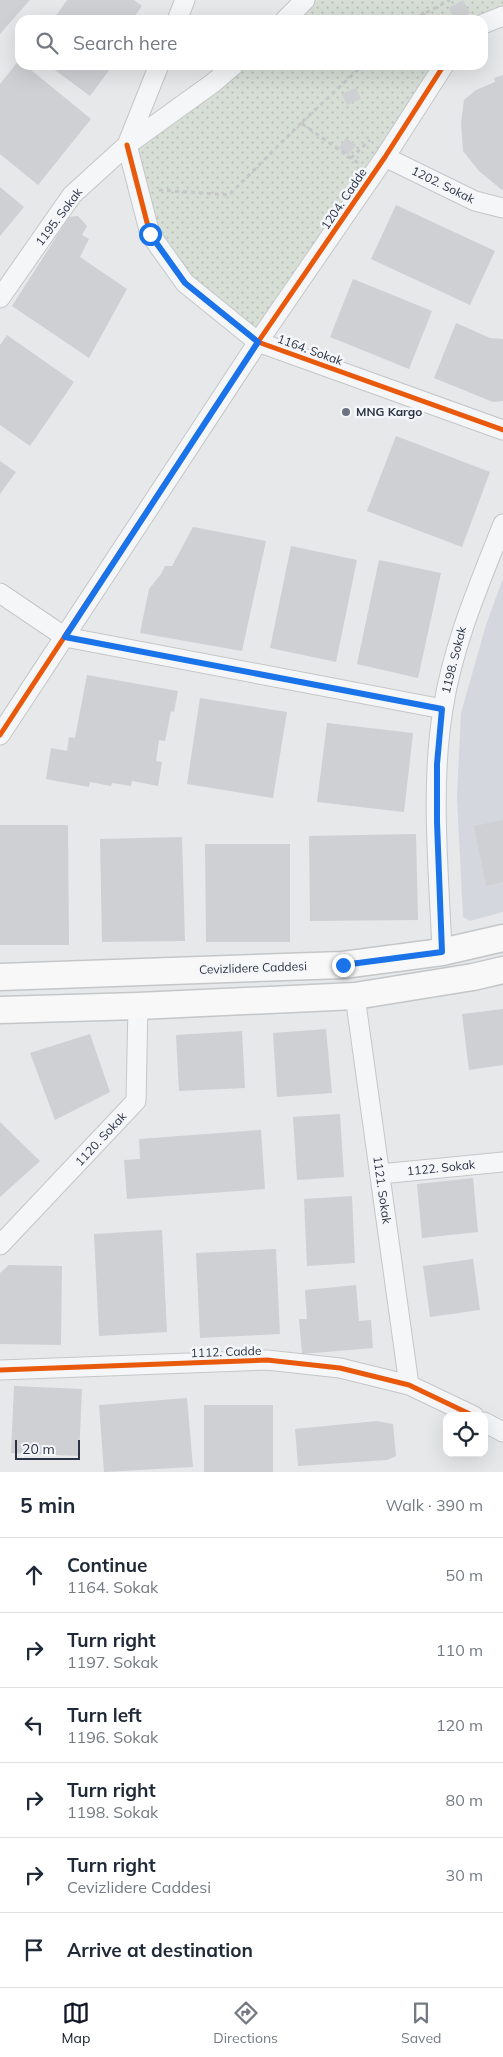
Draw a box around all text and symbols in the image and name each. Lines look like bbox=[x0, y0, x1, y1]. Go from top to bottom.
search box bbox=[15, 15, 488, 70]
icon: search bbox=[33, 29, 61, 57]
text: Search here bbox=[73, 31, 177, 55]
street label: 1202. Sokak bbox=[409, 163, 478, 207]
street label: 1204. Cadde bbox=[318, 165, 370, 232]
street label: 1195. Sokak bbox=[32, 184, 86, 249]
route start bbox=[139, 223, 162, 246]
street label: 1164. Sokak bbox=[275, 331, 346, 369]
place label: MNG Kargo bbox=[356, 404, 422, 419]
marker: MNG Kargo bbox=[340, 406, 352, 418]
street label: 1198. Sokak bbox=[438, 624, 469, 695]
route end bbox=[332, 954, 355, 977]
street label: Cevizlidere Caddesi bbox=[199, 958, 307, 977]
street label: 1120. Sokak bbox=[72, 1108, 130, 1169]
street label: 1121. Sokak bbox=[370, 1155, 395, 1226]
street label: 1122. Sokak bbox=[406, 1156, 477, 1179]
street label: 1112. Cadde bbox=[190, 1343, 262, 1360]
map controls bbox=[443, 1412, 488, 1457]
button: locate bbox=[443, 1412, 488, 1457]
scale bar bbox=[15, 1437, 80, 1460]
text: 20 m bbox=[22, 1440, 55, 1458]
text: 5 min bbox=[20, 1492, 75, 1518]
text: Walk · 390 m bbox=[385, 1495, 483, 1515]
text: Continue bbox=[67, 1553, 147, 1577]
icon: ahead bbox=[20, 1561, 48, 1589]
text: 50 m bbox=[446, 1565, 483, 1585]
text: 1164. Sokak bbox=[67, 1577, 158, 1597]
text: Turn right bbox=[67, 1628, 156, 1652]
icon: right bbox=[20, 1636, 48, 1664]
text: 110 m bbox=[436, 1640, 483, 1660]
text: 1197. Sokak bbox=[67, 1652, 158, 1672]
text: Turn left bbox=[67, 1703, 142, 1727]
icon: left bbox=[20, 1711, 48, 1739]
text: 120 m bbox=[436, 1715, 483, 1735]
text: 1196. Sokak bbox=[67, 1727, 158, 1747]
text: Turn right bbox=[67, 1778, 156, 1802]
icon: right bbox=[20, 1786, 48, 1814]
text: 80 m bbox=[446, 1790, 483, 1810]
text: 1198. Sokak bbox=[67, 1802, 158, 1822]
text: Turn right bbox=[67, 1853, 156, 1877]
icon: right bbox=[20, 1861, 48, 1889]
text: 30 m bbox=[446, 1865, 483, 1885]
text: Cevizlidere Caddesi bbox=[67, 1877, 211, 1897]
icon: arrive bbox=[20, 1936, 48, 1964]
text: Arrive at destination bbox=[67, 1938, 253, 1962]
tab: Map bbox=[62, 1999, 90, 2047]
tab: Directions bbox=[213, 1999, 278, 2047]
tab: Saved bbox=[401, 1999, 441, 2047]

